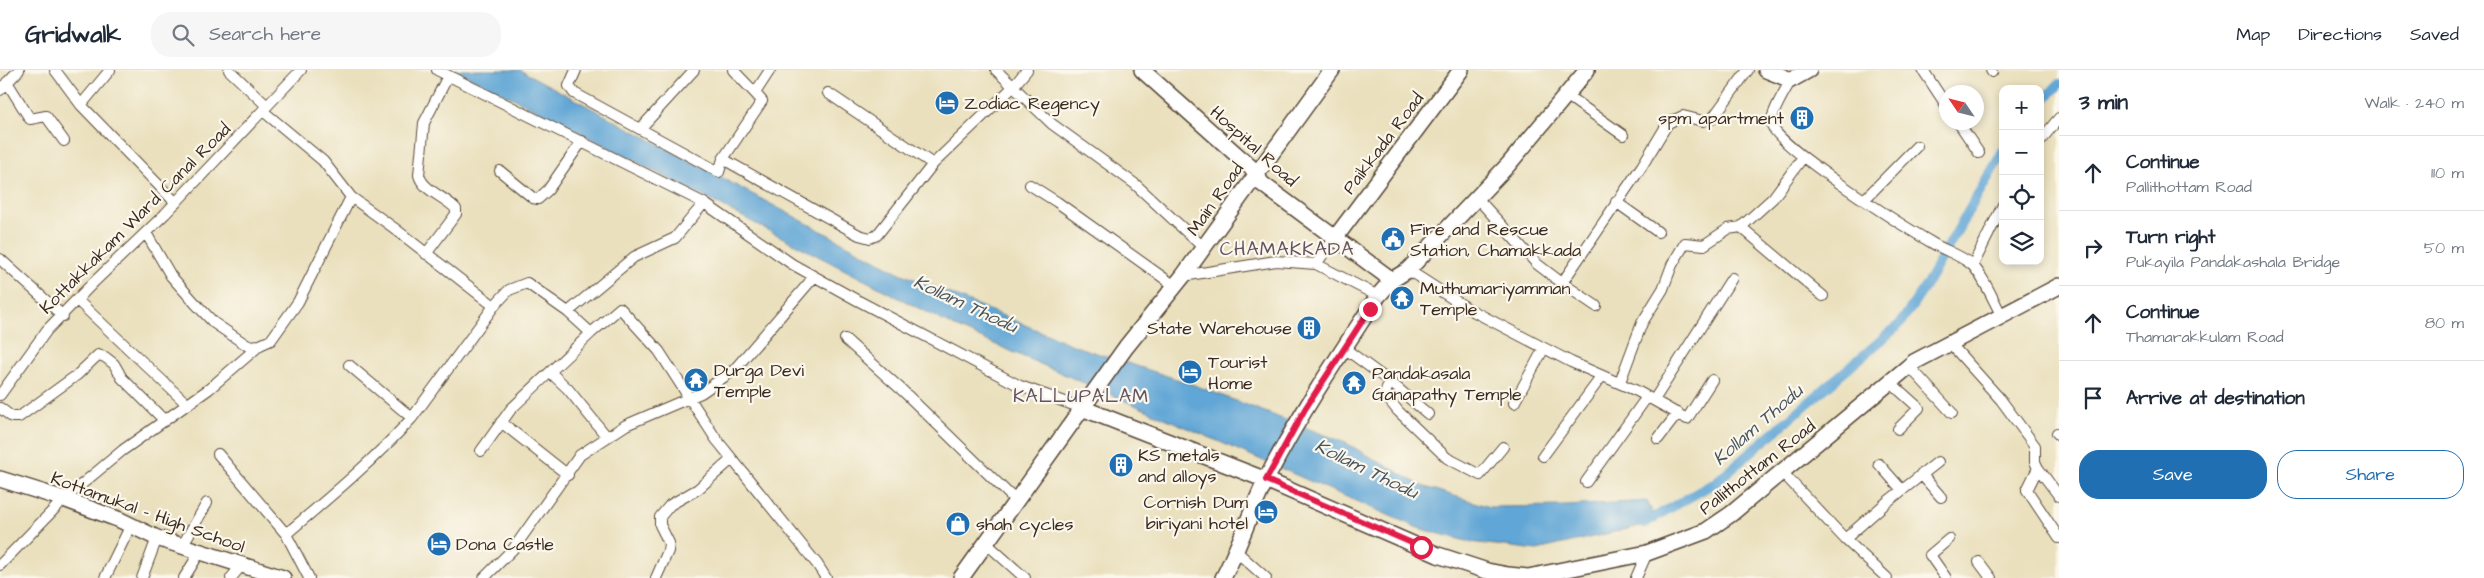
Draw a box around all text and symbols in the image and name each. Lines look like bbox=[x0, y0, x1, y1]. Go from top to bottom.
search box bbox=[151, 12, 501, 57]
text: Gridwalk bbox=[25, 18, 121, 52]
icon: search bbox=[169, 21, 197, 49]
text: Search here bbox=[209, 21, 321, 48]
text: Map bbox=[2236, 22, 2270, 47]
text: Directions bbox=[2298, 22, 2382, 47]
text: Saved bbox=[2410, 22, 2459, 47]
north arrow bbox=[1939, 85, 1984, 130]
map controls bbox=[1999, 85, 2044, 265]
button: + bbox=[1999, 85, 2044, 130]
street label: Paikkada Road bbox=[1337, 87, 1430, 199]
text: 3 min bbox=[2079, 88, 2128, 117]
hotel icon: Zodiac Regency bbox=[934, 90, 960, 116]
place label: Zodiac Regency bbox=[964, 91, 1100, 117]
text: Walk · 240 m bbox=[2364, 92, 2464, 114]
street label: Hospital Road bbox=[1204, 100, 1303, 193]
building icon: spm apartment bbox=[1789, 105, 1815, 131]
place label: spm apartment bbox=[1658, 106, 1785, 131]
street label: Kottakkakam Ward Canal Road bbox=[34, 117, 237, 320]
button: − bbox=[1999, 130, 2044, 175]
text: Continue bbox=[2126, 149, 2200, 176]
street label: Main Road bbox=[1181, 158, 1250, 241]
icon: ahead bbox=[2079, 159, 2107, 187]
text: 110 m bbox=[2431, 162, 2464, 184]
button: locate bbox=[1999, 175, 2044, 220]
text: Pallithottam Road bbox=[2126, 176, 2252, 198]
place label: Fire and Rescue Station, Chamakkada bbox=[1410, 217, 1581, 263]
button: layers bbox=[1999, 220, 2044, 265]
text: Turn right bbox=[2126, 224, 2215, 251]
public building icon: Fire and Rescue Station, Chamakkada bbox=[1380, 226, 1406, 252]
icon: right bbox=[2079, 234, 2107, 262]
district label: CHAMAKKADA bbox=[1220, 236, 1354, 263]
text: 50 m bbox=[2424, 237, 2464, 259]
text: Pukayila Pandakashala Bridge bbox=[2126, 251, 2340, 273]
water label: Kollam Thodu bbox=[909, 269, 1023, 341]
place label: Muthumariyamman Temple bbox=[1420, 276, 1570, 322]
temple icon: Muthumariyamman Temple bbox=[1389, 285, 1415, 311]
route end bbox=[1359, 298, 1382, 321]
text: Continue bbox=[2126, 299, 2200, 326]
icon: ahead bbox=[2079, 309, 2107, 337]
text: 80 m bbox=[2425, 312, 2464, 334]
building icon: State Warehouse bbox=[1296, 315, 1322, 341]
place label: State Warehouse bbox=[1147, 316, 1292, 341]
text: Thamarakkulam Road bbox=[2126, 326, 2284, 348]
place label: Tourist Home bbox=[1208, 350, 1268, 396]
place label: Durga Devi Temple bbox=[714, 358, 804, 404]
hotel icon: Tourist Home bbox=[1177, 359, 1203, 385]
place label: Pandakasala Ganapathy Temple bbox=[1372, 361, 1522, 408]
temple icon: Durga Devi Temple bbox=[683, 367, 709, 393]
temple icon: Pandakasala Ganapathy Temple bbox=[1341, 370, 1367, 396]
water label: Kollam Thodu bbox=[1707, 377, 1810, 472]
district label: KALLUPALAM bbox=[1013, 383, 1149, 410]
icon: arrive bbox=[2079, 384, 2107, 412]
text: Arrive at destination bbox=[2126, 385, 2305, 412]
street label: Pallithottam Road bbox=[1694, 414, 1821, 521]
water label: Kollam Thodu bbox=[1310, 433, 1424, 507]
place label: KS metals and alloys bbox=[1138, 443, 1220, 490]
button: Save bbox=[2079, 450, 2267, 499]
button: Share bbox=[2277, 450, 2464, 499]
building icon: KS metals and alloys bbox=[1108, 452, 1134, 478]
street label: Kottamukal - High School bbox=[47, 466, 249, 560]
place label: Cornish Dum biriyani hotel bbox=[1143, 490, 1248, 537]
hotel icon: Cornish Dum biriyani hotel bbox=[1253, 499, 1279, 525]
shop icon: shah cycles bbox=[945, 511, 971, 537]
place label: shah cycles bbox=[976, 512, 1074, 538]
hotel icon: Dona Castle bbox=[426, 531, 452, 557]
place label: Dona Castle bbox=[456, 532, 554, 557]
route start bbox=[1410, 536, 1433, 559]

